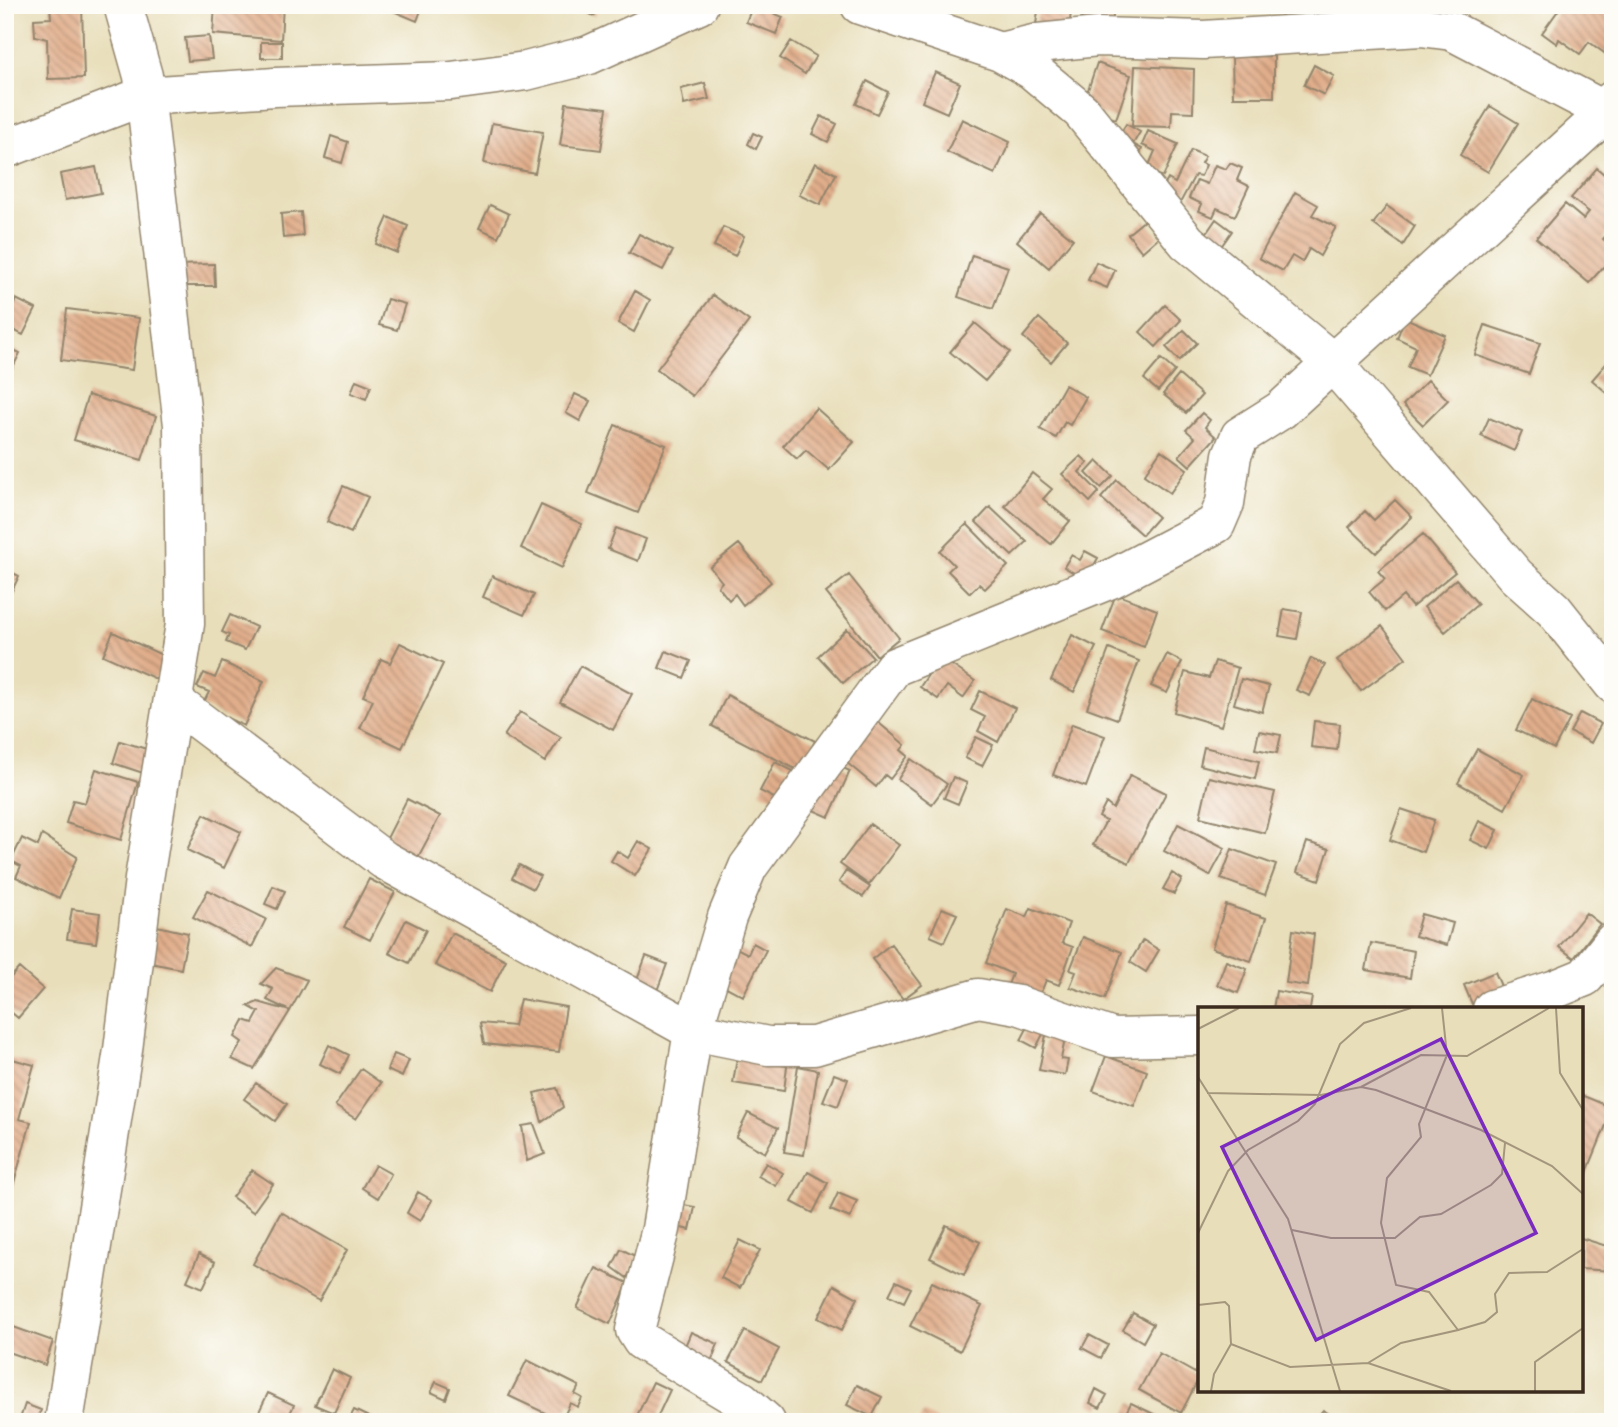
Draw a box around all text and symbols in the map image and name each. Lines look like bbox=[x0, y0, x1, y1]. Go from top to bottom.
inset map bbox=[1198, 1007, 1583, 1392]

